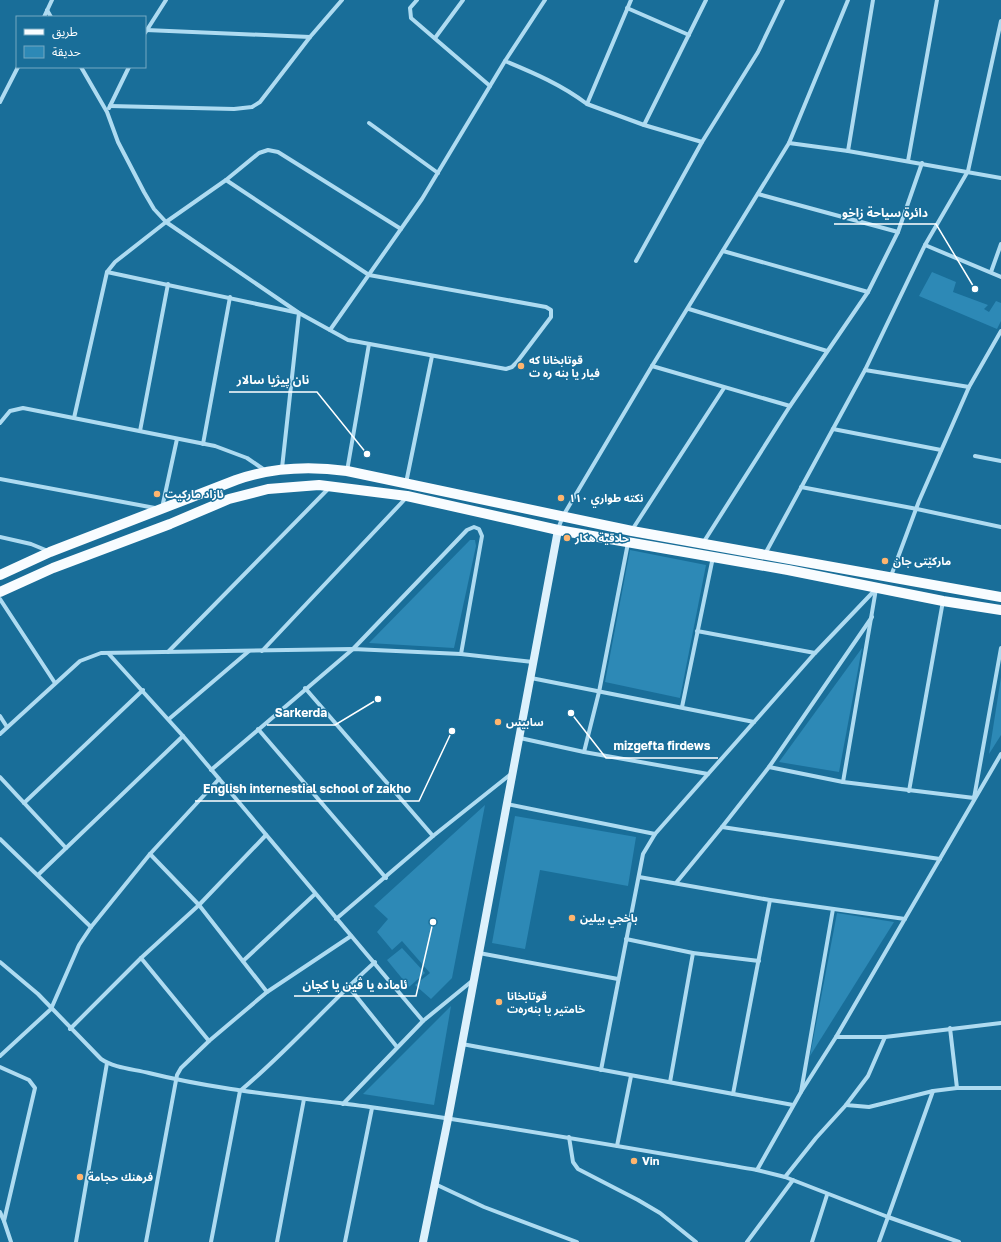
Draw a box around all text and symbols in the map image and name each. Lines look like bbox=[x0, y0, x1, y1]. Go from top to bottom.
legend bbox=[16, 16, 146, 68]
text: طريق bbox=[52, 24, 78, 40]
text: حديقة bbox=[52, 44, 81, 59]
callout: دائرة سياحة زاخو bbox=[834, 200, 936, 224]
text: دائرة سياحة زاخو bbox=[842, 205, 928, 220]
place label: قوتابخانا كه فيار يا بنه ره ت bbox=[529, 353, 600, 380]
marker: قوتابخانا كه فيار يا بنه ره ت bbox=[516, 361, 526, 371]
callout: نان پيژيا سالار bbox=[229, 368, 317, 392]
text: نان پيژيا سالار bbox=[236, 372, 309, 389]
place label: ئازاد ماركيت bbox=[165, 487, 224, 501]
marker: ئازاد ماركيت bbox=[152, 489, 162, 499]
place label: نكته طواري ١١٠ bbox=[569, 491, 643, 508]
marker: نكته طواري ١١٠ bbox=[556, 493, 566, 503]
place label: حلاقية هكار bbox=[574, 531, 629, 545]
marker: حلاقية هكار bbox=[562, 533, 572, 543]
place label: مارکێتی جان bbox=[893, 554, 951, 568]
marker: مارکێتی جان bbox=[880, 556, 890, 566]
callout: Sarkerda bbox=[267, 701, 335, 725]
text: Sarkerda bbox=[275, 705, 327, 720]
place label: سابيس bbox=[506, 715, 544, 729]
marker: سابيس bbox=[493, 717, 503, 727]
callout: mizgefta firdews bbox=[606, 734, 718, 758]
text: mizgefta firdews bbox=[614, 738, 711, 753]
callout: English internestial school of zakho bbox=[195, 777, 419, 801]
text: English internestial school of zakho bbox=[203, 781, 411, 796]
place label: باخجي بيلين bbox=[580, 911, 638, 928]
marker: باخجي بيلين bbox=[567, 913, 577, 923]
callout: ئاماده یا ڤین یا کچان bbox=[294, 972, 416, 996]
text: ئاماده یا ڤین یا کچان bbox=[302, 977, 408, 994]
place label: قوتابخانا خامتیر یا بنەرەت bbox=[507, 989, 585, 1016]
marker: قوتابخانا خامتیر یا بنەرەت bbox=[494, 997, 504, 1007]
place label: Vin bbox=[642, 1154, 660, 1167]
marker: Vin bbox=[629, 1156, 639, 1166]
place label: فرهنك حجامة bbox=[88, 1170, 153, 1184]
marker: فرهنك حجامة bbox=[75, 1172, 85, 1182]

